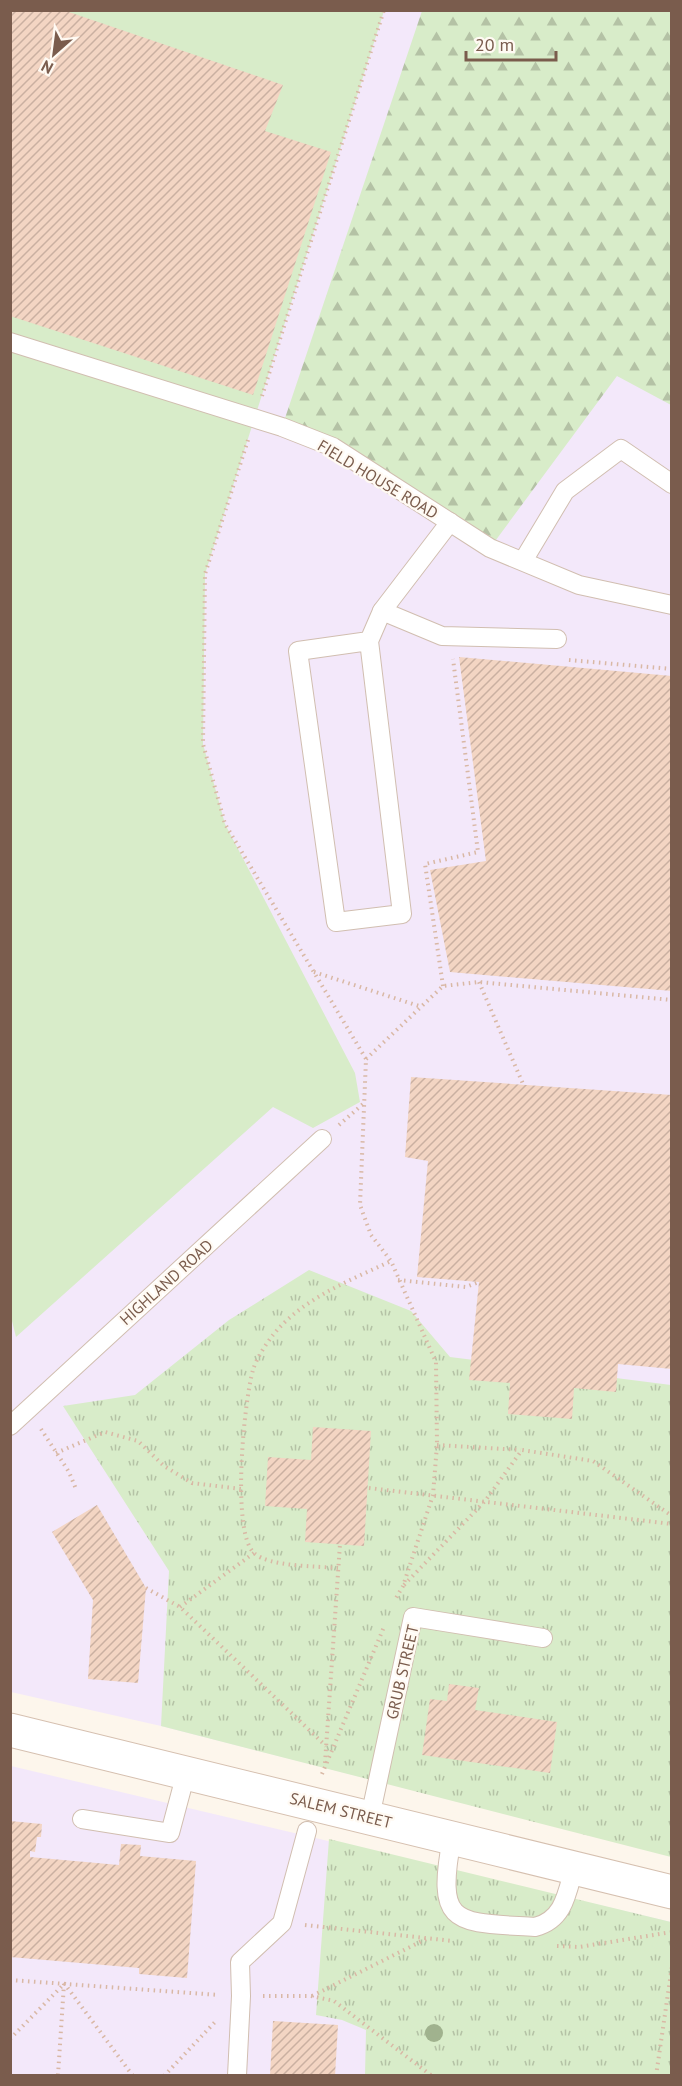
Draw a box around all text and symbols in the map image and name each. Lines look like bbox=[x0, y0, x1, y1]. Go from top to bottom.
north arrow bbox=[24, 24, 84, 84]
scale bar bbox=[466, 24, 556, 62]
text: 20 m bbox=[475, 33, 514, 56]
text: N bbox=[38, 56, 56, 79]
street label: FIELD HOUSE ROAD bbox=[314, 435, 442, 523]
street label: HIGHLAND ROAD bbox=[115, 1235, 217, 1329]
street label: GRUB STREET bbox=[381, 1623, 423, 1721]
street label: SALEM STREET bbox=[288, 1788, 394, 1832]

